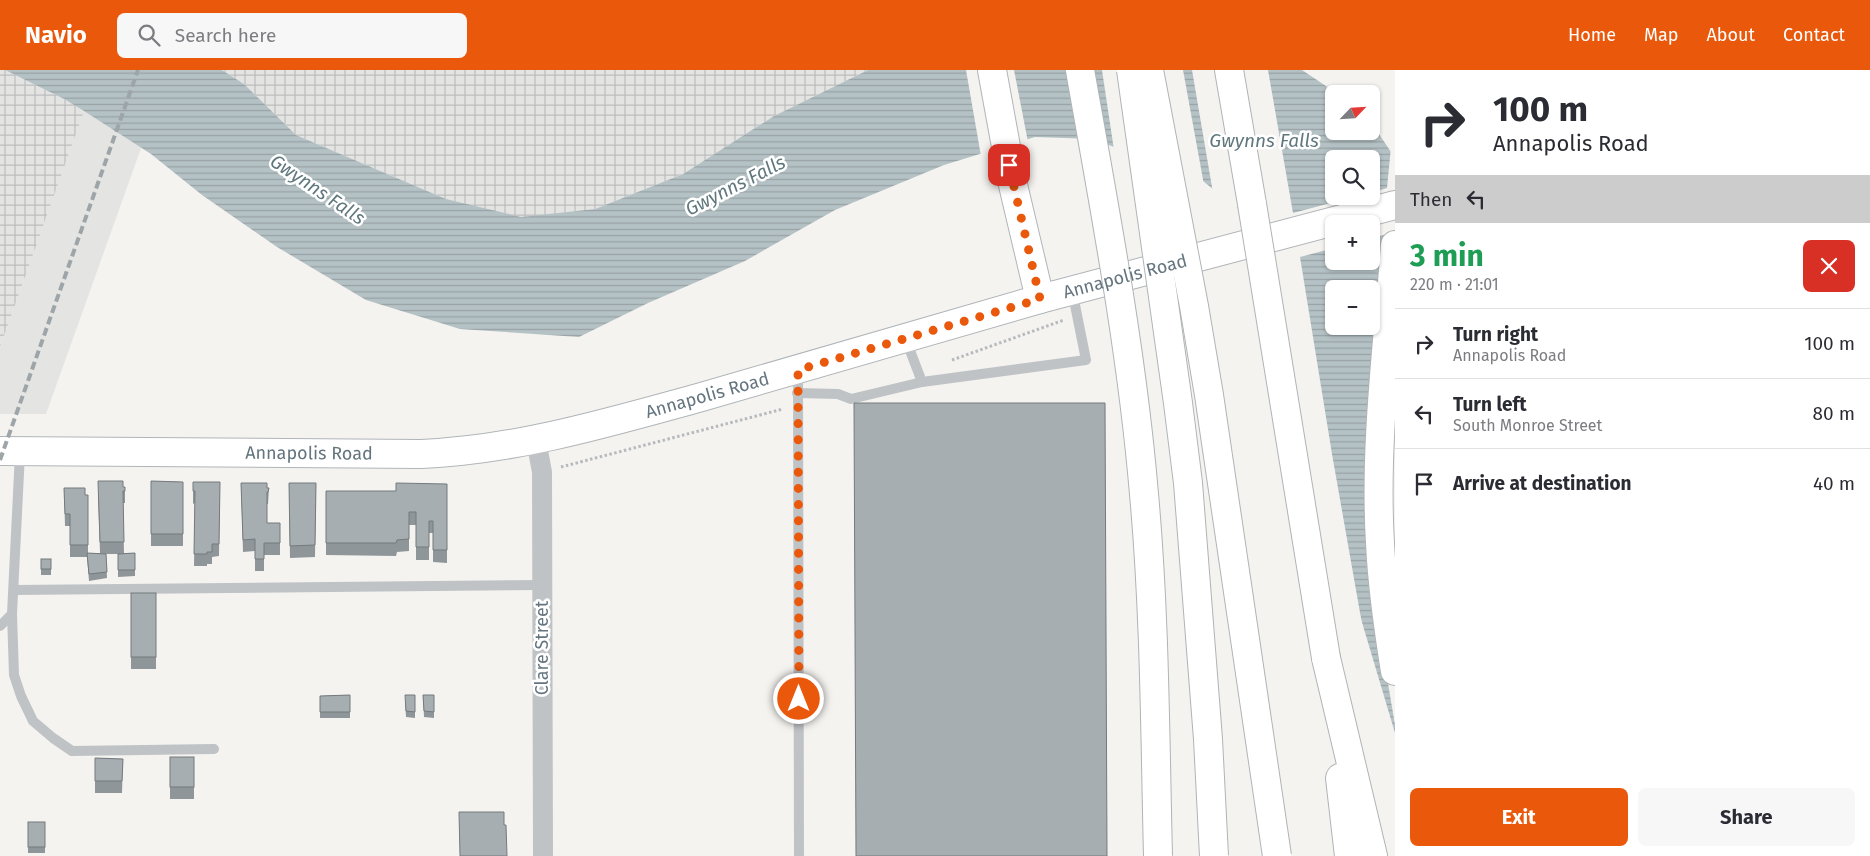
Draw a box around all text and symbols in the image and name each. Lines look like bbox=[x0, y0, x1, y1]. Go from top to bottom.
search box bbox=[117, 13, 467, 58]
text: Navio bbox=[25, 21, 87, 49]
icon: search bbox=[135, 21, 163, 49]
text: Search here bbox=[175, 24, 276, 47]
text: Home bbox=[1568, 24, 1616, 46]
text: Map bbox=[1644, 24, 1678, 46]
text: About bbox=[1706, 24, 1755, 46]
text: Contact bbox=[1783, 24, 1845, 46]
north arrow bbox=[1325, 85, 1380, 140]
map controls bbox=[1325, 85, 1380, 335]
text: 100 m bbox=[1493, 88, 1588, 130]
icon: right bbox=[1410, 90, 1475, 155]
water label: Gwynns Falls bbox=[1209, 129, 1319, 152]
text: Annapolis Road bbox=[1493, 130, 1649, 157]
pin bbox=[988, 144, 1030, 186]
water label: Gwynns Falls bbox=[266, 149, 370, 230]
water label: Gwynns Falls bbox=[681, 150, 789, 221]
button: search bbox=[1325, 150, 1380, 205]
icon: arrive bbox=[995, 151, 1023, 179]
icon: left bbox=[1462, 185, 1490, 213]
text: Then bbox=[1410, 188, 1452, 211]
button: + bbox=[1325, 215, 1380, 270]
text: 3 min bbox=[1410, 238, 1484, 274]
button: close bbox=[1803, 240, 1855, 292]
street label: Annapolis Road bbox=[1061, 250, 1189, 303]
text: 220 m · 21:01 bbox=[1410, 275, 1499, 294]
button: − bbox=[1325, 280, 1380, 335]
text: Turn right bbox=[1453, 323, 1538, 346]
icon: right bbox=[1410, 330, 1438, 358]
text: 100 m bbox=[1804, 332, 1855, 355]
text: Annapolis Road bbox=[1453, 346, 1566, 365]
street label: Annapolis Road bbox=[643, 367, 772, 423]
text: Turn left bbox=[1453, 393, 1527, 416]
icon: left bbox=[1410, 400, 1438, 428]
text: 80 m bbox=[1813, 402, 1855, 425]
text: South Monroe Street bbox=[1453, 416, 1602, 435]
street label: Annapolis Road bbox=[245, 442, 373, 465]
icon: arrive bbox=[1410, 470, 1438, 498]
text: Arrive at destination bbox=[1453, 472, 1632, 495]
text: 40 m bbox=[1813, 472, 1855, 495]
street label: Clare Street bbox=[531, 600, 553, 695]
position arrow bbox=[772, 672, 824, 724]
button: Exit bbox=[1410, 788, 1628, 846]
button: Share bbox=[1638, 788, 1855, 846]

